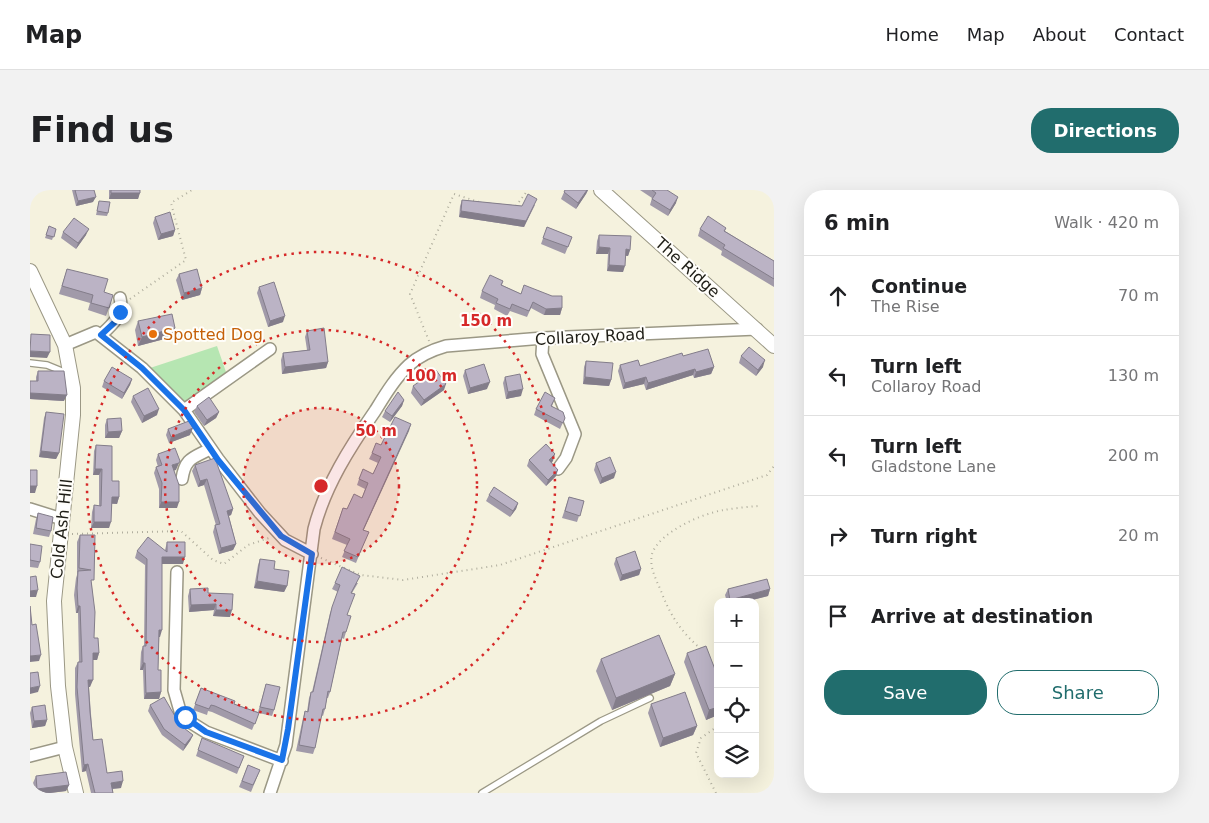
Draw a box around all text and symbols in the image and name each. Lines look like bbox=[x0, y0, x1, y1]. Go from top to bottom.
text: Map bbox=[25, 21, 82, 49]
text: Home bbox=[886, 24, 939, 45]
text: Map bbox=[967, 24, 1005, 45]
text: About bbox=[1033, 24, 1086, 45]
text: Contact bbox=[1114, 24, 1184, 45]
button: Directions bbox=[1031, 108, 1179, 153]
text: Find us bbox=[30, 110, 174, 150]
text: 6 min bbox=[824, 211, 890, 235]
text: Walk · 420 m bbox=[1054, 213, 1159, 232]
street label: The Ridge bbox=[651, 233, 724, 301]
text: Continue bbox=[871, 275, 967, 297]
icon: ahead bbox=[824, 282, 852, 310]
text: 70 m bbox=[1118, 286, 1159, 305]
text: The Rise bbox=[871, 297, 940, 316]
route end bbox=[109, 301, 132, 324]
text: 150 m bbox=[460, 312, 512, 330]
street label: Collaroy Road bbox=[534, 324, 646, 349]
place label: Spotted Dog bbox=[163, 325, 263, 344]
marker: Spotted Dog bbox=[147, 328, 159, 340]
text: Turn left bbox=[871, 355, 962, 377]
icon: left bbox=[824, 362, 852, 390]
text: 130 m bbox=[1108, 366, 1159, 385]
text: 100 m bbox=[405, 367, 457, 385]
text: Collaroy Road bbox=[871, 377, 981, 396]
text: 50 m bbox=[355, 422, 397, 440]
text: Turn left bbox=[871, 435, 962, 457]
icon: left bbox=[824, 442, 852, 470]
text: 200 m bbox=[1108, 446, 1159, 465]
text: Gladstone Lane bbox=[871, 457, 996, 476]
centre of rings bbox=[312, 477, 330, 495]
street label: Cold Ash Hill bbox=[47, 478, 76, 580]
icon: right bbox=[824, 522, 852, 550]
text: Turn right bbox=[871, 525, 977, 547]
text: 20 m bbox=[1118, 526, 1159, 545]
map controls bbox=[714, 598, 759, 778]
button: + bbox=[714, 598, 759, 643]
icon: arrive bbox=[824, 602, 852, 630]
text: Arrive at destination bbox=[871, 605, 1093, 627]
button: − bbox=[714, 643, 759, 688]
button: Save bbox=[824, 670, 987, 715]
button: Share bbox=[997, 670, 1159, 715]
button: locate bbox=[714, 688, 759, 733]
route start bbox=[174, 706, 197, 729]
button: layers bbox=[714, 733, 759, 778]

